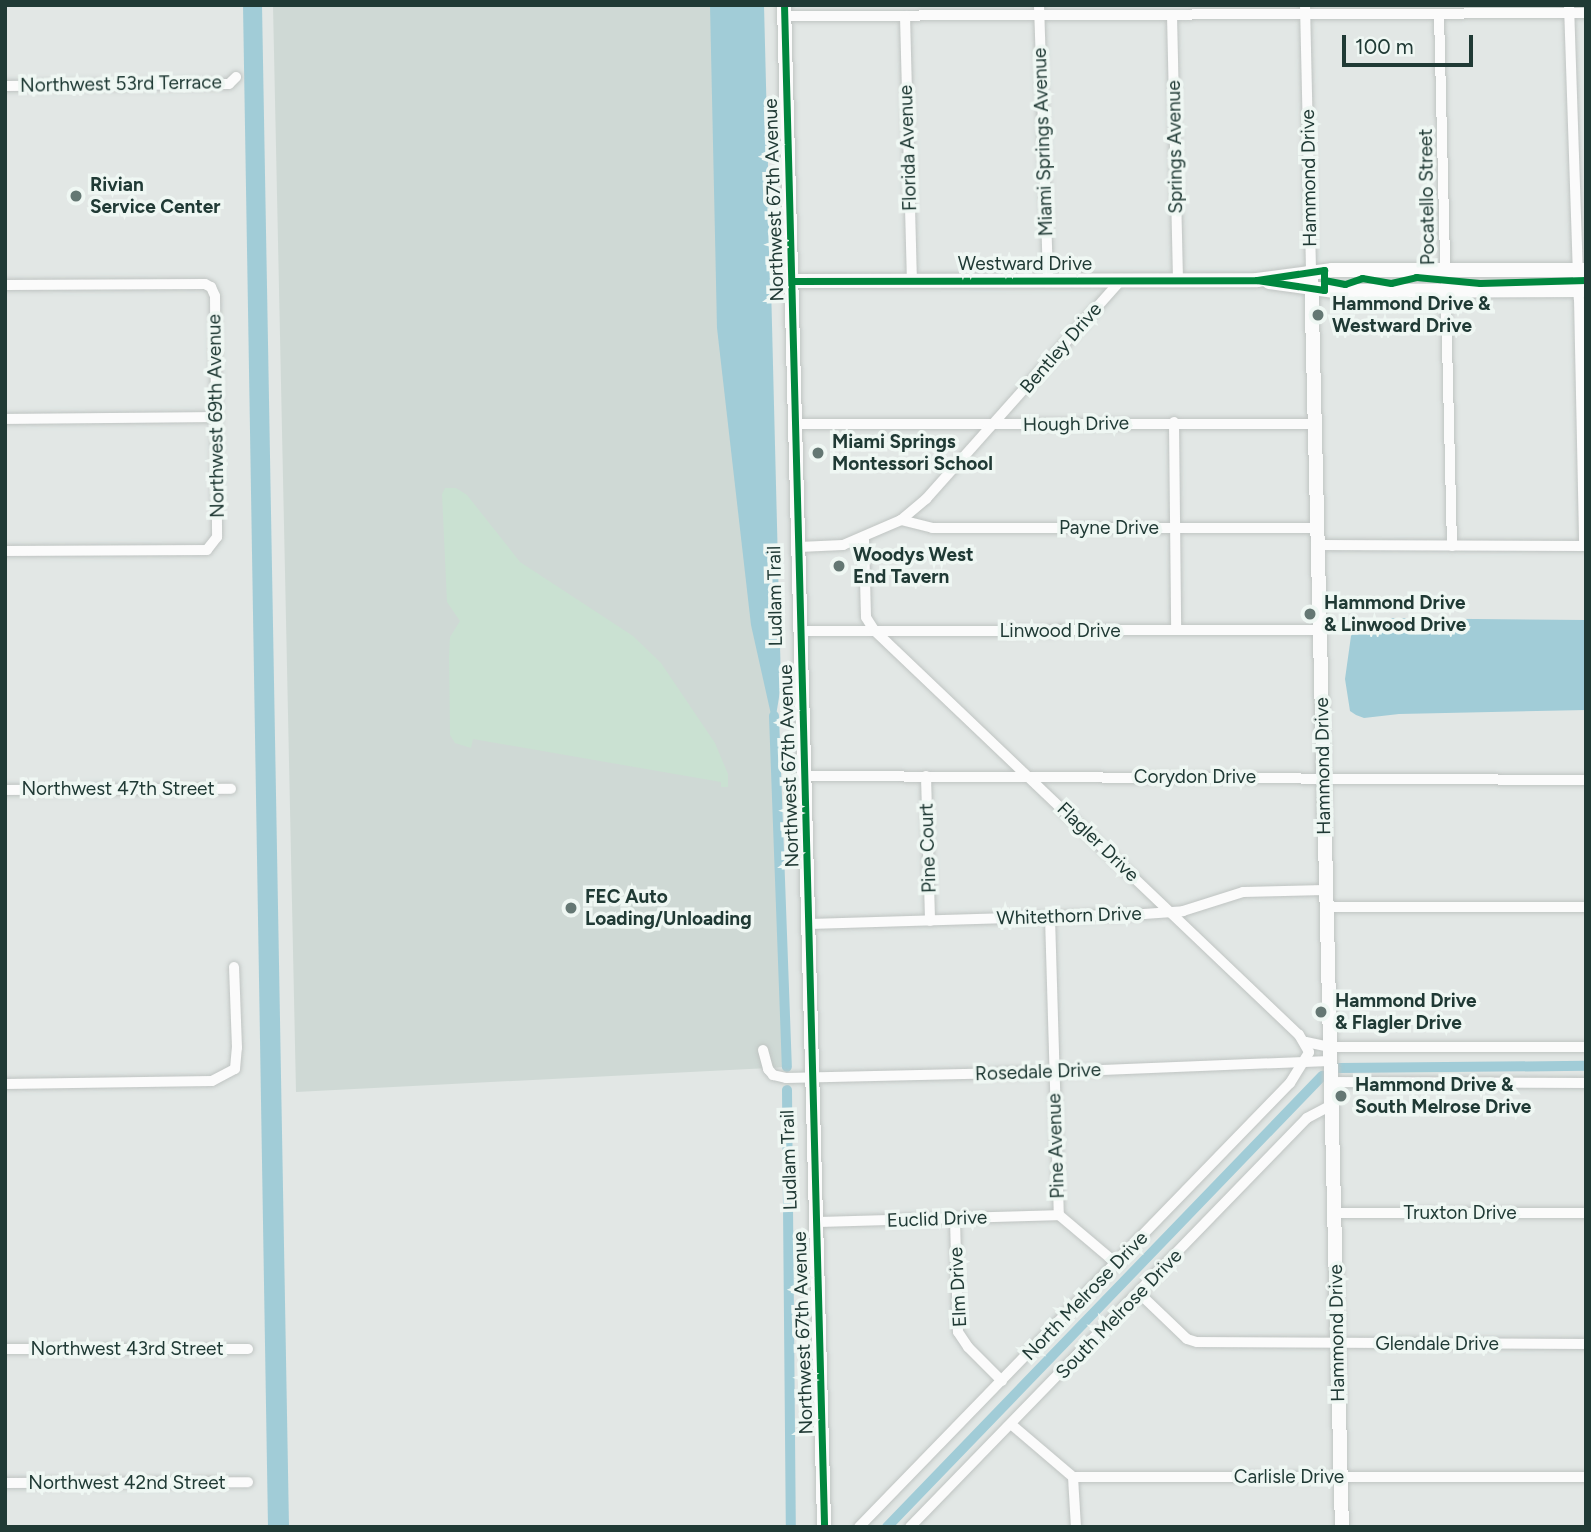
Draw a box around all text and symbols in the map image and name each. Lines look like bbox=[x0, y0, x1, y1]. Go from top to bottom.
scale bar bbox=[1346, 21, 1477, 65]
text: 100 m bbox=[1355, 34, 1414, 59]
street label: Miami Springs Avenue bbox=[1028, 47, 1058, 237]
street label: Northwest 53rd Terrace bbox=[20, 71, 222, 97]
street label: Springs Avenue bbox=[1162, 80, 1188, 214]
street label: Florida Avenue bbox=[894, 85, 922, 211]
street label: Northwest 67th Avenue bbox=[759, 98, 789, 302]
street label: Hammond Drive bbox=[1296, 109, 1322, 247]
street label: Pocatello Street bbox=[1414, 129, 1440, 265]
place label: Rivian Service Center bbox=[90, 174, 221, 218]
marker: Rivian Service Center bbox=[68, 188, 84, 204]
street label: Westward Drive bbox=[958, 253, 1092, 275]
place label: Hammond Drive & Westward Drive bbox=[1332, 293, 1490, 337]
street label: Bentley Drive bbox=[1015, 298, 1107, 398]
marker: Hammond Drive & Westward Drive bbox=[1310, 307, 1326, 323]
street label: Northwest 69th Avenue bbox=[203, 314, 229, 518]
street label: Hough Drive bbox=[1023, 412, 1129, 436]
place label: Miami Springs Montessori School bbox=[832, 431, 993, 475]
marker: Miami Springs Montessori School bbox=[810, 445, 826, 461]
street label: Payne Drive bbox=[1059, 517, 1159, 539]
place label: Woodys West End Tavern bbox=[853, 544, 974, 588]
street label: Ludlam Trail bbox=[763, 545, 787, 647]
marker: Woodys West End Tavern bbox=[831, 558, 847, 574]
place label: Hammond Drive & Linwood Drive bbox=[1324, 592, 1466, 636]
marker: Hammond Drive & Linwood Drive bbox=[1302, 606, 1318, 622]
street label: Linwood Drive bbox=[999, 620, 1121, 642]
street label: Northwest 67th Avenue bbox=[774, 664, 804, 868]
street label: Hammond Drive bbox=[1310, 697, 1336, 835]
street label: Corydon Drive bbox=[1134, 766, 1256, 788]
street label: Northwest 47th Street bbox=[21, 778, 215, 800]
street label: Flagler Drive bbox=[1052, 797, 1144, 887]
street label: Pine Court bbox=[915, 803, 941, 893]
place label: FEC Auto Loading/Unloading bbox=[585, 886, 752, 930]
marker: FEC Auto Loading/Unloading bbox=[563, 900, 579, 916]
street label: Whitethorn Drive bbox=[996, 902, 1142, 930]
place label: Hammond Drive & Flagler Drive bbox=[1335, 990, 1476, 1034]
marker: Hammond Drive & Flagler Drive bbox=[1313, 1004, 1329, 1020]
street label: Rosedale Drive bbox=[975, 1058, 1101, 1086]
place label: Hammond Drive & South Melrose Drive bbox=[1355, 1074, 1531, 1118]
marker: Hammond Drive & South Melrose Drive bbox=[1333, 1088, 1349, 1104]
street label: Pine Avenue bbox=[1043, 1093, 1069, 1199]
street label: Ludlam Trail bbox=[776, 1109, 802, 1211]
street label: Truxton Drive bbox=[1403, 1202, 1517, 1224]
street label: Euclid Drive bbox=[886, 1206, 988, 1232]
street label: North Melrose Drive bbox=[1018, 1227, 1152, 1365]
street label: Northwest 67th Avenue bbox=[788, 1231, 818, 1435]
street label: South Melrose Drive bbox=[1051, 1244, 1187, 1384]
street label: Elm Drive bbox=[945, 1246, 971, 1328]
street label: Hammond Drive bbox=[1324, 1264, 1350, 1402]
street label: Glendale Drive bbox=[1375, 1333, 1499, 1355]
street label: Northwest 43rd Street bbox=[30, 1338, 224, 1360]
street label: Carlisle Drive bbox=[1234, 1466, 1344, 1488]
street label: Northwest 42nd Street bbox=[28, 1472, 226, 1494]

